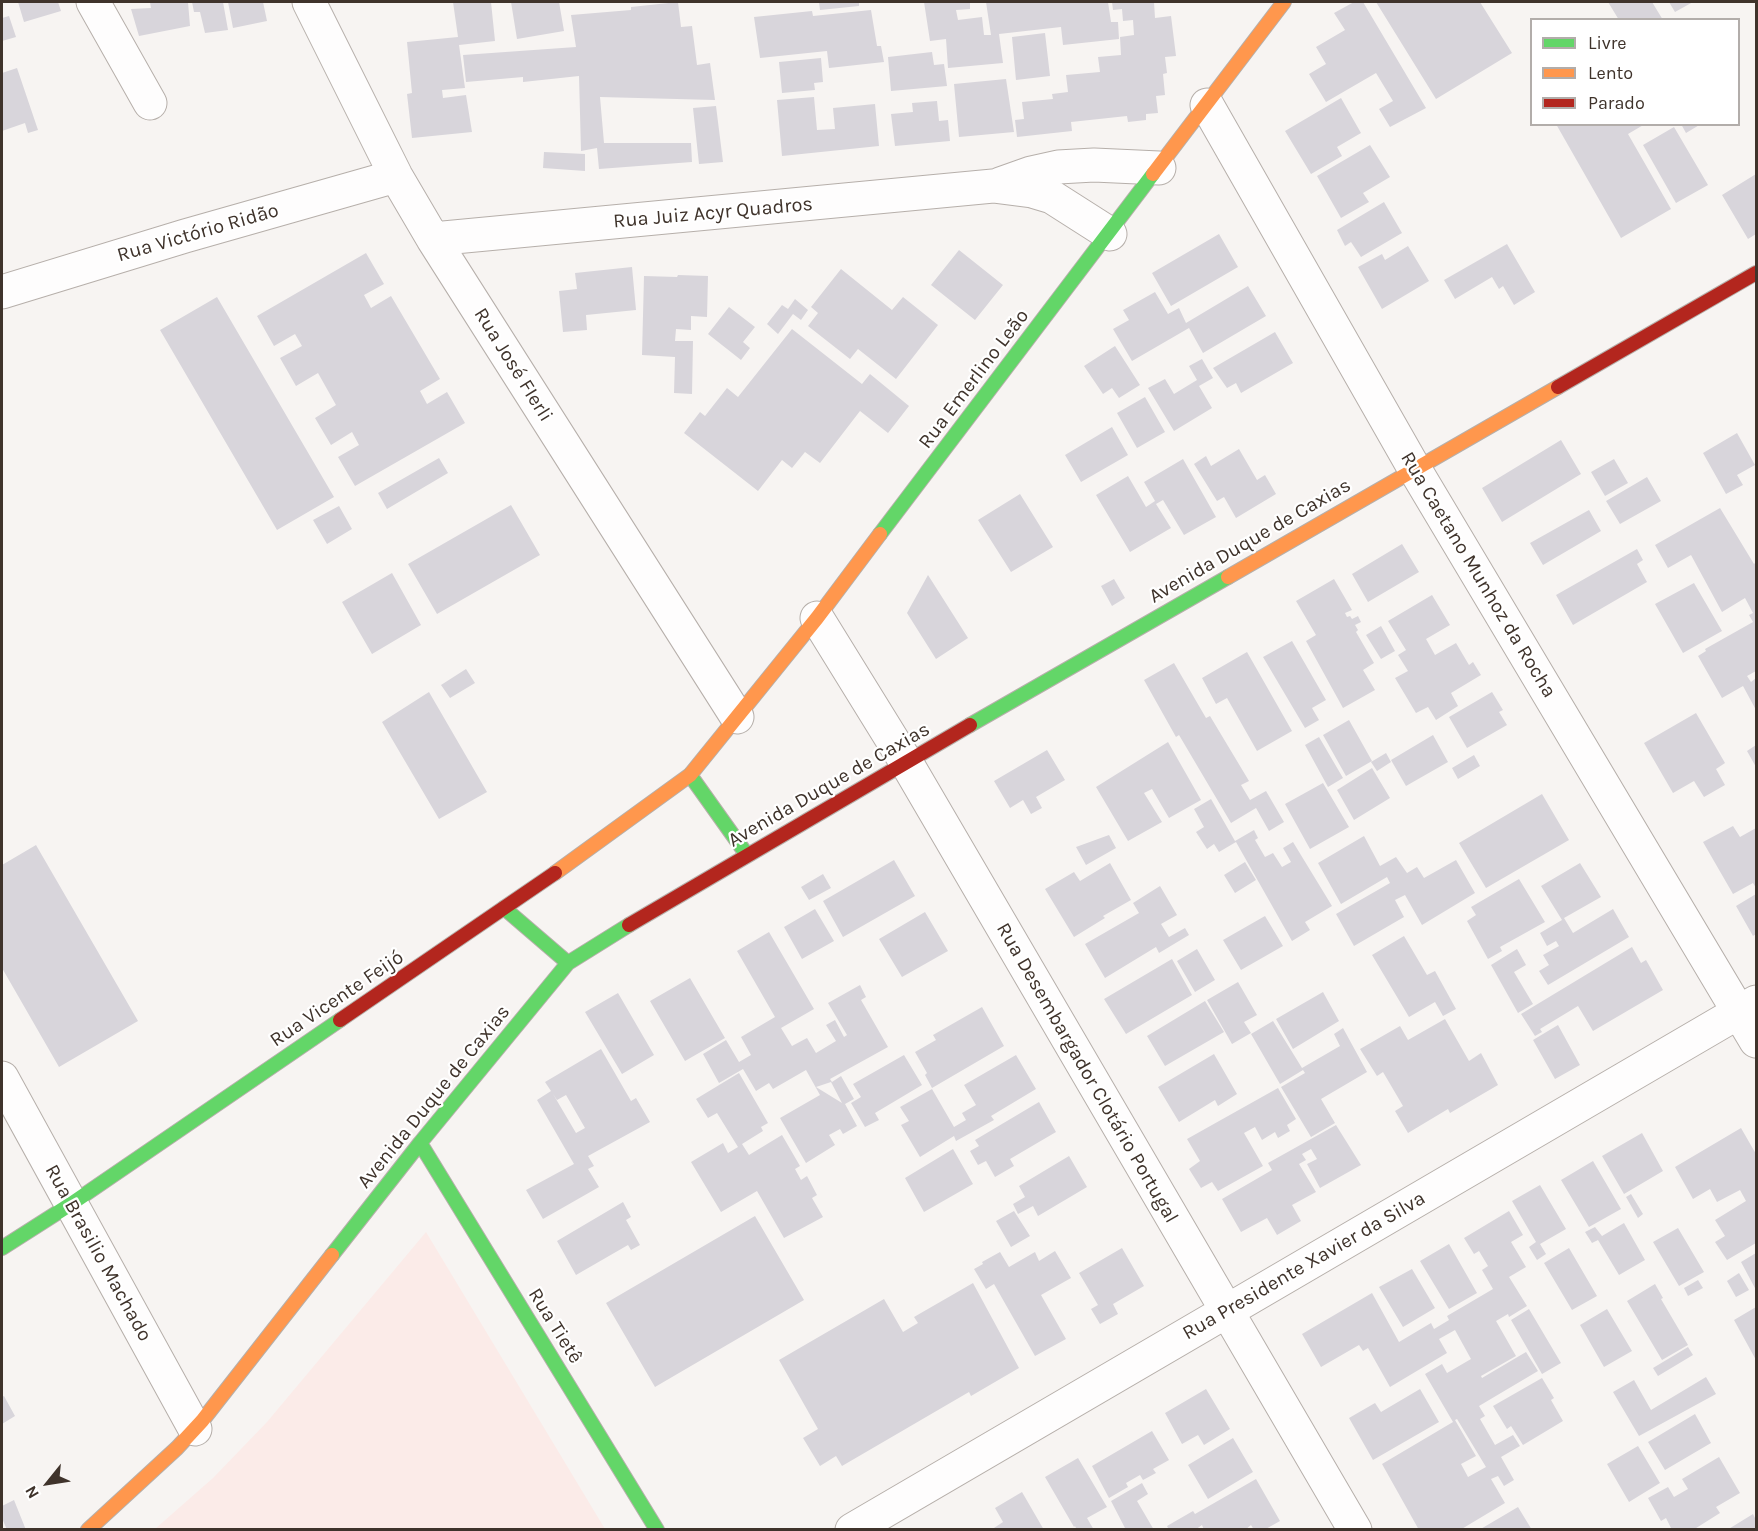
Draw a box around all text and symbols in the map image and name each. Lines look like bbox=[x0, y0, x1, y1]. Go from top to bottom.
legend bbox=[1530, 18, 1740, 126]
text: Livre bbox=[1588, 32, 1627, 54]
text: Lento bbox=[1588, 62, 1633, 84]
text: Parado bbox=[1588, 92, 1645, 114]
street label: Rua Juiz Acyr Quadros bbox=[612, 192, 814, 234]
street label: Rua Victório Ridão bbox=[114, 198, 282, 268]
street label: Rua José FIerli bbox=[468, 304, 558, 426]
street label: Rua Emerlino Leão bbox=[914, 305, 1034, 453]
street label: Rua Caetano Munhoz da Rocha bbox=[1395, 448, 1561, 702]
street label: Avenida Duque de Caxias bbox=[1145, 473, 1355, 609]
street label: Avenida Duque de Caxias bbox=[724, 717, 934, 853]
street label: Rua Desembargador Clotário Portugal bbox=[991, 919, 1183, 1227]
street label: Rua Vicente Feijó bbox=[266, 945, 408, 1053]
street label: Avenida Duque de Caxias bbox=[353, 1000, 515, 1194]
street label: Rua Brasilio Machado bbox=[39, 1160, 157, 1346]
street label: Rua Presidente Xavier da Silva bbox=[1178, 1187, 1430, 1345]
street label: Rua Tietê bbox=[523, 1284, 587, 1368]
north arrow bbox=[18, 1453, 78, 1513]
text: N bbox=[21, 1483, 43, 1502]

